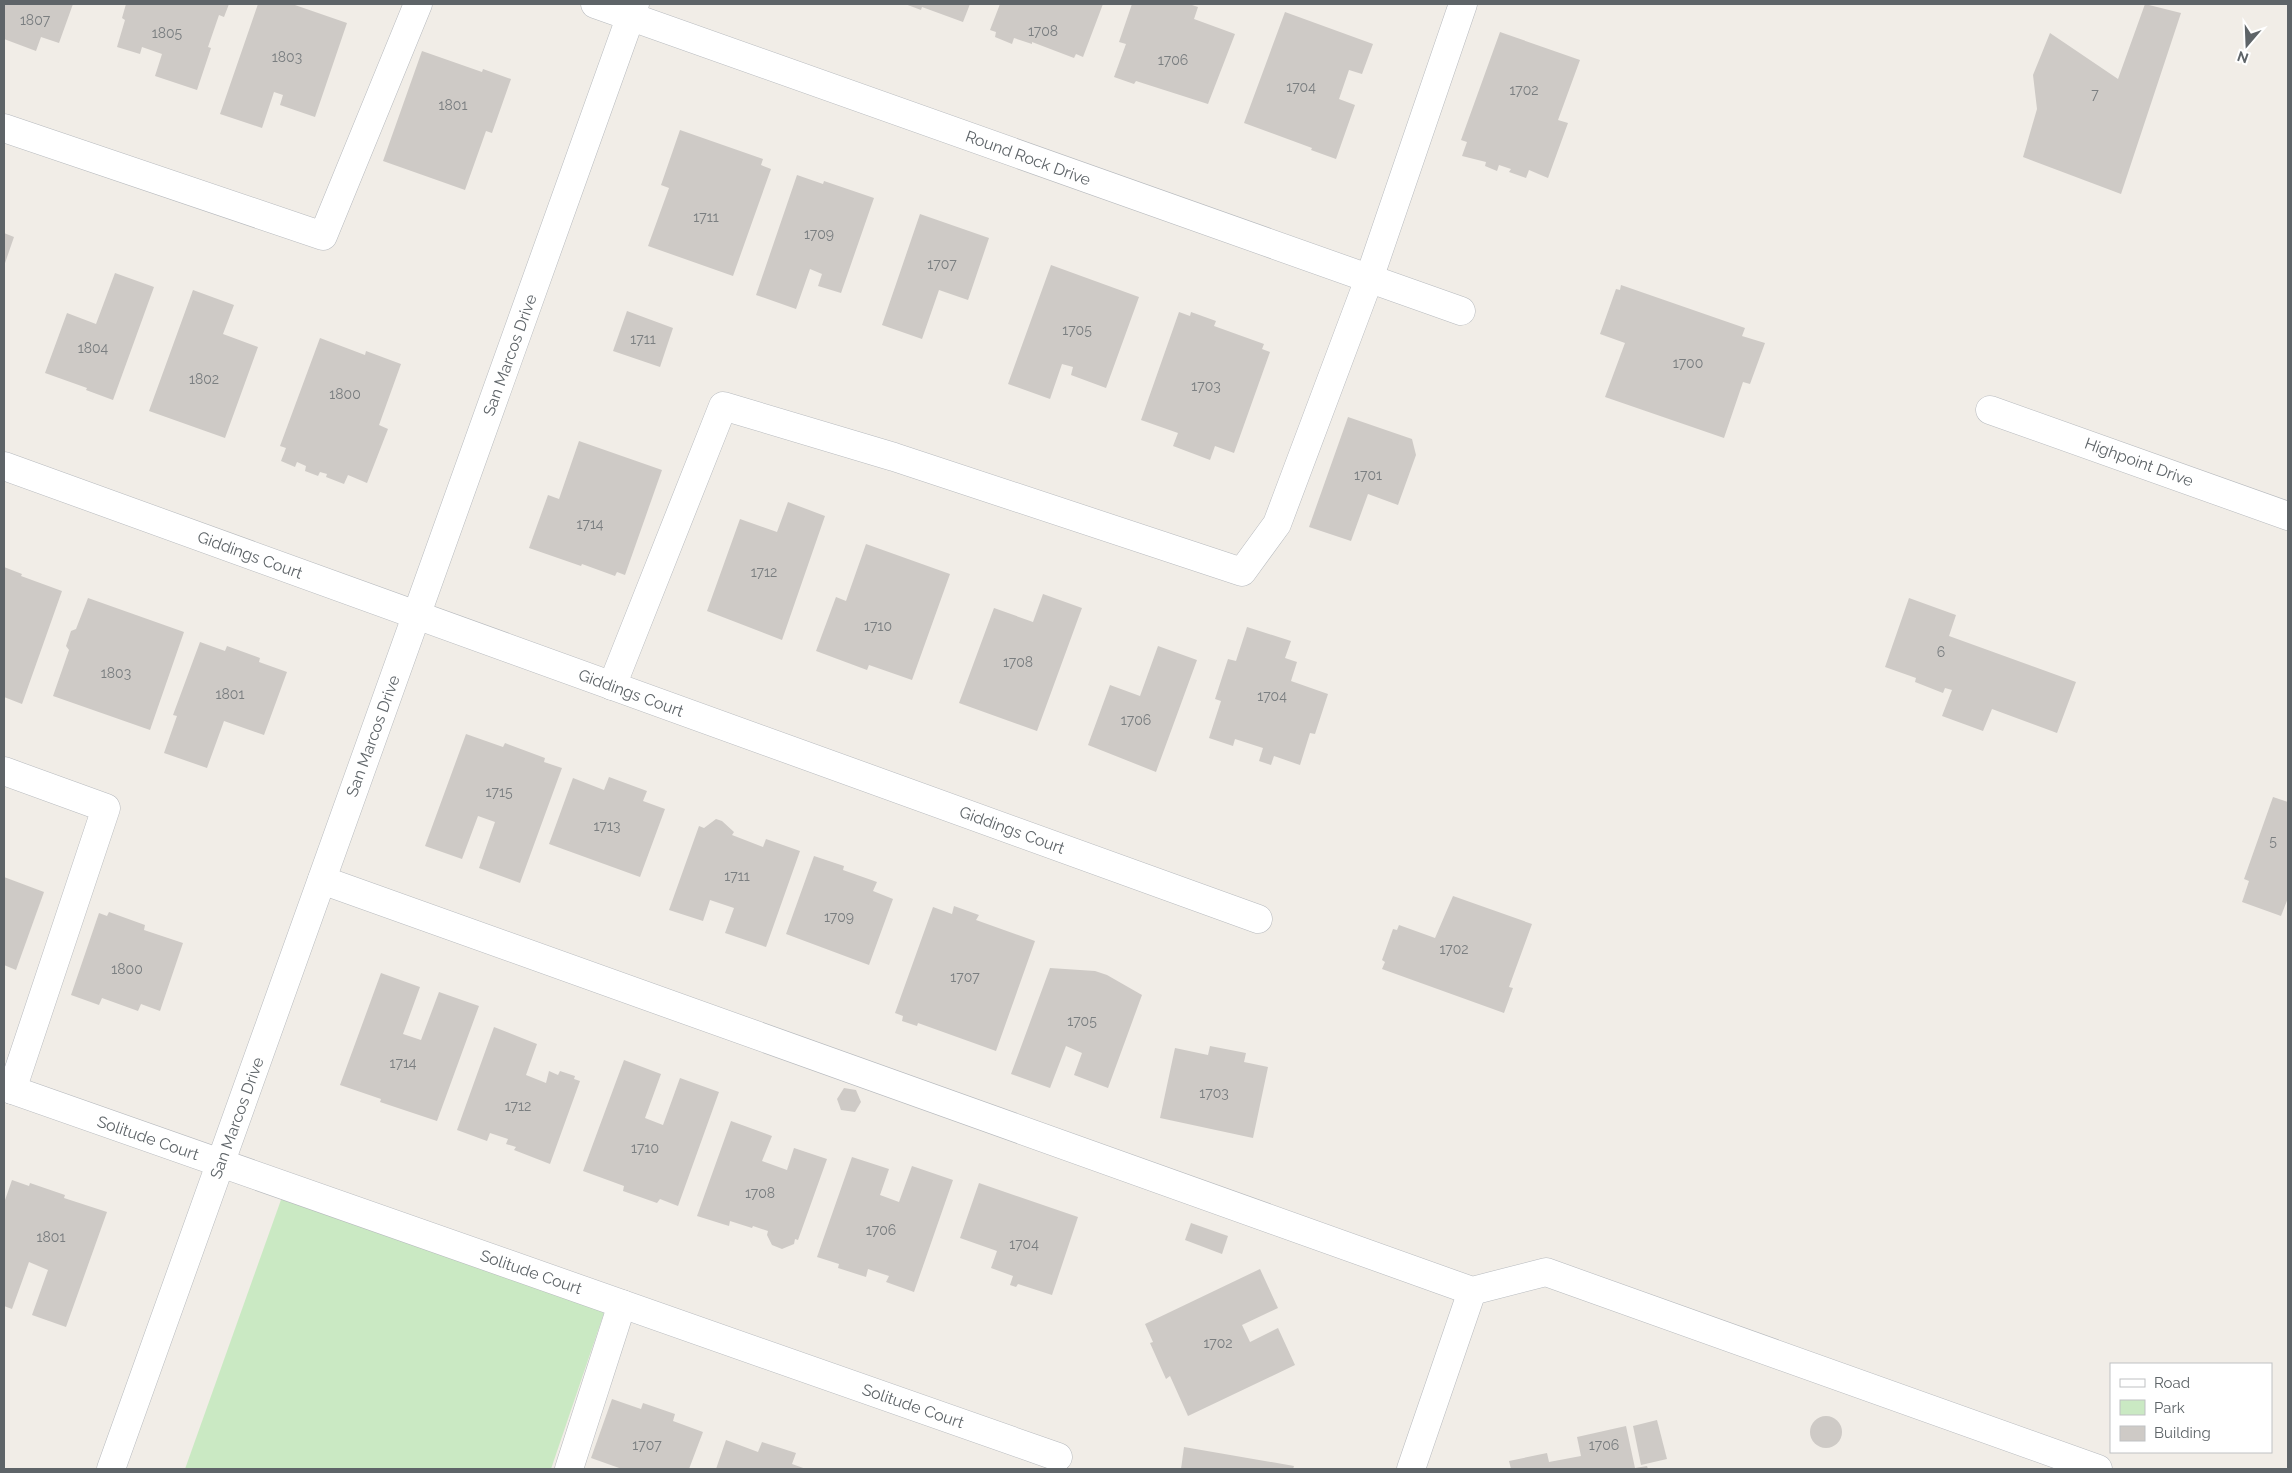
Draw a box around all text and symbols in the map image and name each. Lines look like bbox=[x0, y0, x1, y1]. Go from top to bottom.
house number: 1807 bbox=[20, 12, 51, 28]
north arrow bbox=[2222, 20, 2272, 70]
house number: 1708 bbox=[1028, 23, 1058, 39]
house number: 1805 bbox=[152, 25, 183, 41]
text: N bbox=[2235, 48, 2250, 67]
house number: 1803 bbox=[272, 49, 302, 65]
house number: 1706 bbox=[1158, 52, 1188, 68]
house number: 1704 bbox=[1286, 79, 1316, 95]
house number: 1702 bbox=[1509, 82, 1539, 98]
house number: 7 bbox=[2091, 86, 2099, 102]
house number: 1801 bbox=[439, 97, 467, 113]
street label: Round Rock Drive bbox=[963, 127, 1093, 189]
house number: 1711 bbox=[693, 209, 719, 225]
house number: 1709 bbox=[804, 226, 834, 242]
house number: 1707 bbox=[927, 256, 957, 272]
street label: San Marcos Drive bbox=[479, 292, 541, 418]
house number: 1705 bbox=[1062, 322, 1092, 338]
house number: 1711 bbox=[630, 331, 656, 347]
house number: 1804 bbox=[78, 340, 109, 356]
house number: 1700 bbox=[1673, 355, 1703, 371]
house number: 1802 bbox=[189, 371, 219, 387]
house number: 1703 bbox=[1191, 378, 1221, 394]
house number: 1800 bbox=[329, 386, 361, 402]
street label: Highpoint Drive bbox=[2082, 434, 2196, 490]
house number: 1701 bbox=[1354, 467, 1382, 483]
house number: 1714 bbox=[576, 516, 604, 532]
street label: Giddings Court bbox=[195, 527, 306, 583]
house number: 1712 bbox=[751, 564, 777, 580]
house number: 1710 bbox=[864, 618, 892, 634]
house number: 6 bbox=[1937, 644, 1945, 660]
house number: 1708 bbox=[1003, 654, 1033, 670]
house number: 1803 bbox=[101, 665, 131, 681]
street label: Giddings Court bbox=[576, 665, 687, 721]
street label: San Marcos Drive bbox=[342, 673, 404, 799]
house number: 1801 bbox=[216, 686, 244, 702]
house number: 1704 bbox=[1257, 688, 1287, 704]
house number: 1706 bbox=[1121, 712, 1151, 728]
house number: 1715 bbox=[485, 784, 513, 800]
street label: Giddings Court bbox=[957, 802, 1068, 858]
house number: 1713 bbox=[594, 818, 620, 834]
house number: 5 bbox=[2269, 833, 2277, 849]
house number: 1711 bbox=[724, 868, 750, 884]
house number: 1709 bbox=[824, 909, 854, 925]
house number: 1702 bbox=[1439, 941, 1469, 957]
house number: 1800 bbox=[111, 961, 143, 977]
house number: 1707 bbox=[950, 969, 980, 985]
house number: 1705 bbox=[1067, 1013, 1097, 1029]
street label: San Marcos Drive bbox=[206, 1055, 268, 1181]
house number: 1714 bbox=[389, 1055, 417, 1071]
house number: 1703 bbox=[1199, 1085, 1229, 1101]
house number: 1712 bbox=[505, 1098, 531, 1114]
street label: Solitude Court bbox=[95, 1112, 202, 1164]
house number: 1710 bbox=[631, 1140, 659, 1156]
house number: 1708 bbox=[745, 1185, 775, 1201]
house number: 1706 bbox=[866, 1222, 896, 1238]
house number: 1801 bbox=[37, 1229, 65, 1245]
house number: 1704 bbox=[1009, 1236, 1039, 1252]
street label: Solitude Court bbox=[478, 1246, 585, 1298]
house number: 1702 bbox=[1203, 1335, 1233, 1351]
legend bbox=[2110, 1363, 2272, 1453]
text: Road bbox=[2154, 1374, 2190, 1392]
street label: Solitude Court bbox=[860, 1380, 967, 1432]
text: Park bbox=[2154, 1399, 2185, 1417]
text: Building bbox=[2154, 1424, 2211, 1442]
house number: 1707 bbox=[632, 1437, 662, 1453]
house number: 1706 bbox=[1589, 1437, 1619, 1453]

